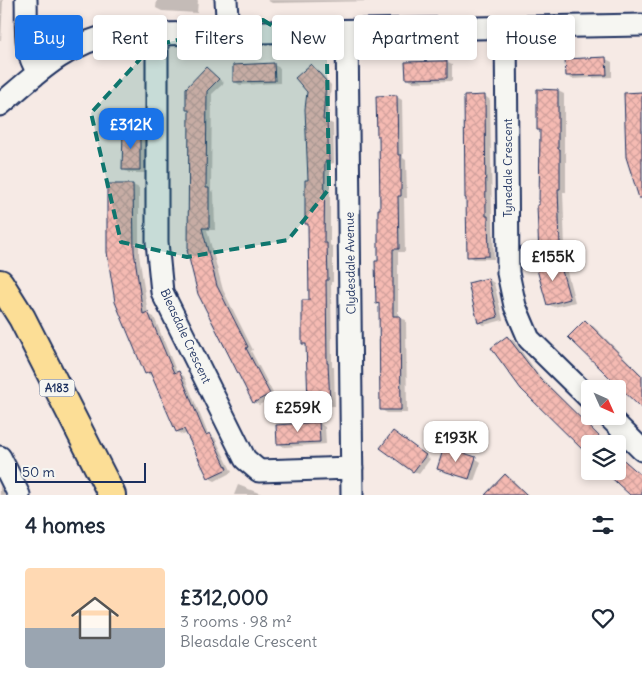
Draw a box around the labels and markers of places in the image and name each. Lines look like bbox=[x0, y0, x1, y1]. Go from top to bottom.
pin: £312K bbox=[96, 108, 166, 150]
pin: £155K bbox=[518, 240, 588, 282]
pin: £259K bbox=[263, 390, 333, 433]
pin: £193K bbox=[421, 420, 491, 463]

